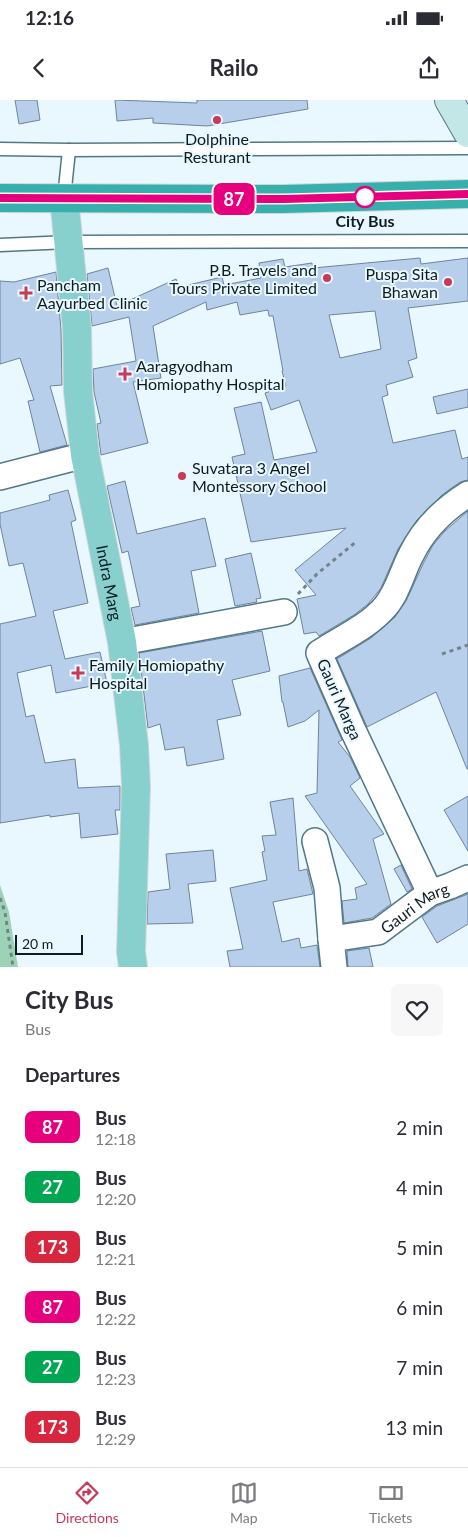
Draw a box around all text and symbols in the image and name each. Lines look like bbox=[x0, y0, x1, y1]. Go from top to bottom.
text: 12:16 bbox=[25, 6, 74, 29]
icon: back bbox=[25, 54, 53, 82]
text: Railo bbox=[210, 54, 258, 81]
icon: share bbox=[415, 54, 443, 82]
marker: Dolphine Resturant bbox=[211, 114, 223, 126]
place label: Dolphine Resturant bbox=[183, 129, 251, 166]
line badge: 87 bbox=[212, 183, 256, 215]
marker: City Bus bbox=[354, 186, 376, 208]
text: 87 bbox=[224, 188, 244, 210]
place label: City Bus bbox=[336, 211, 394, 230]
place label: P.B. Travels and Tours Private Limited bbox=[169, 260, 317, 297]
place label: Puspa Sita Bhawan bbox=[365, 264, 438, 301]
marker: P.B. Travels and Tours Private Limited bbox=[321, 272, 333, 284]
place label: Pancham Aayurbed Clinic bbox=[37, 275, 148, 312]
marker: Puspa Sita Bhawan bbox=[442, 276, 454, 288]
marker: Pancham Aayurbed Clinic bbox=[19, 286, 33, 300]
place label: Aaragyodham Homiopathy Hospital bbox=[136, 356, 285, 393]
marker: Aaragyodham Homiopathy Hospital bbox=[118, 367, 132, 381]
place label: Suvatara 3 Angel Montessory School bbox=[192, 458, 326, 495]
marker: Suvatara 3 Angel Montessory School bbox=[176, 470, 188, 482]
street label: Indra Marg bbox=[93, 543, 127, 622]
place label: Family Homiopathy Hospital bbox=[89, 655, 225, 692]
street label: Gauri Marga bbox=[314, 656, 366, 742]
marker: Family Homiopathy Hospital bbox=[71, 666, 85, 680]
street label: Gauri Marg bbox=[376, 878, 451, 937]
scale bar bbox=[15, 932, 82, 955]
text: 20 m bbox=[22, 935, 53, 952]
button: heart bbox=[391, 984, 443, 1036]
text: City Bus bbox=[25, 985, 113, 1014]
text: Bus bbox=[25, 1019, 51, 1038]
text: Departures bbox=[25, 1063, 120, 1086]
text: Bus bbox=[95, 1106, 126, 1129]
text: 87 bbox=[42, 1116, 63, 1138]
text: 2 min bbox=[396, 1116, 443, 1139]
text: 12:18 bbox=[95, 1129, 136, 1148]
text: Bus bbox=[95, 1166, 126, 1189]
text: 27 bbox=[42, 1176, 63, 1198]
text: 4 min bbox=[396, 1176, 443, 1199]
text: 12:20 bbox=[95, 1189, 136, 1208]
text: Bus bbox=[95, 1226, 126, 1249]
text: 173 bbox=[37, 1236, 68, 1258]
text: 5 min bbox=[396, 1236, 443, 1259]
text: 12:21 bbox=[95, 1249, 136, 1268]
text: Bus bbox=[95, 1286, 126, 1309]
text: 87 bbox=[42, 1296, 63, 1318]
text: 6 min bbox=[396, 1296, 443, 1319]
text: 12:22 bbox=[95, 1309, 136, 1328]
text: Bus bbox=[95, 1346, 126, 1369]
text: 27 bbox=[42, 1356, 63, 1378]
text: 7 min bbox=[396, 1356, 443, 1379]
text: 12:23 bbox=[95, 1369, 136, 1388]
text: Bus bbox=[95, 1406, 126, 1429]
text: 173 bbox=[37, 1416, 68, 1438]
text: 13 min bbox=[385, 1416, 443, 1439]
text: 12:29 bbox=[95, 1429, 136, 1448]
tab: Directions bbox=[56, 1479, 119, 1526]
tab: Map bbox=[230, 1479, 258, 1526]
tab: Tickets bbox=[369, 1479, 412, 1526]

